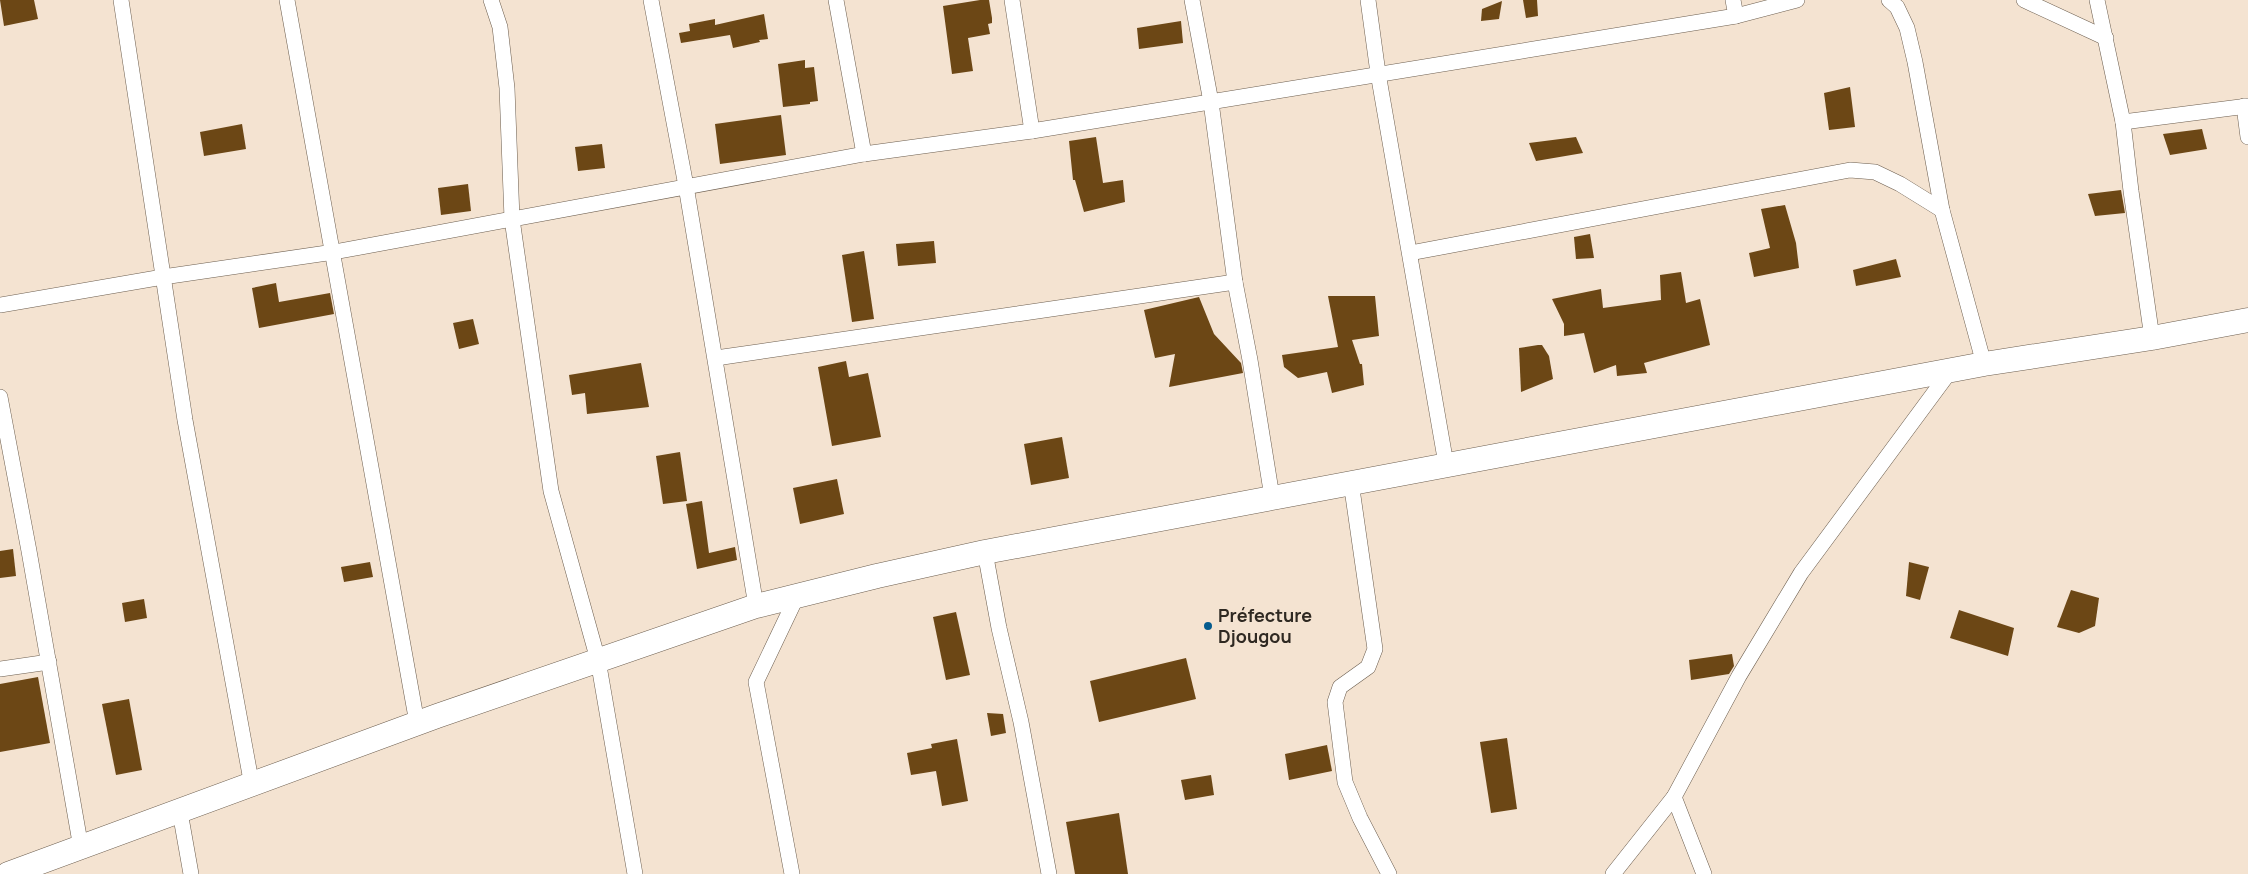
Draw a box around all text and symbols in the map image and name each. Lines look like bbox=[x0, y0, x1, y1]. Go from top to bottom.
place label: Préfecture Djougou bbox=[1218, 603, 1312, 648]
marker: Préfecture Djougou bbox=[1202, 620, 1214, 632]

